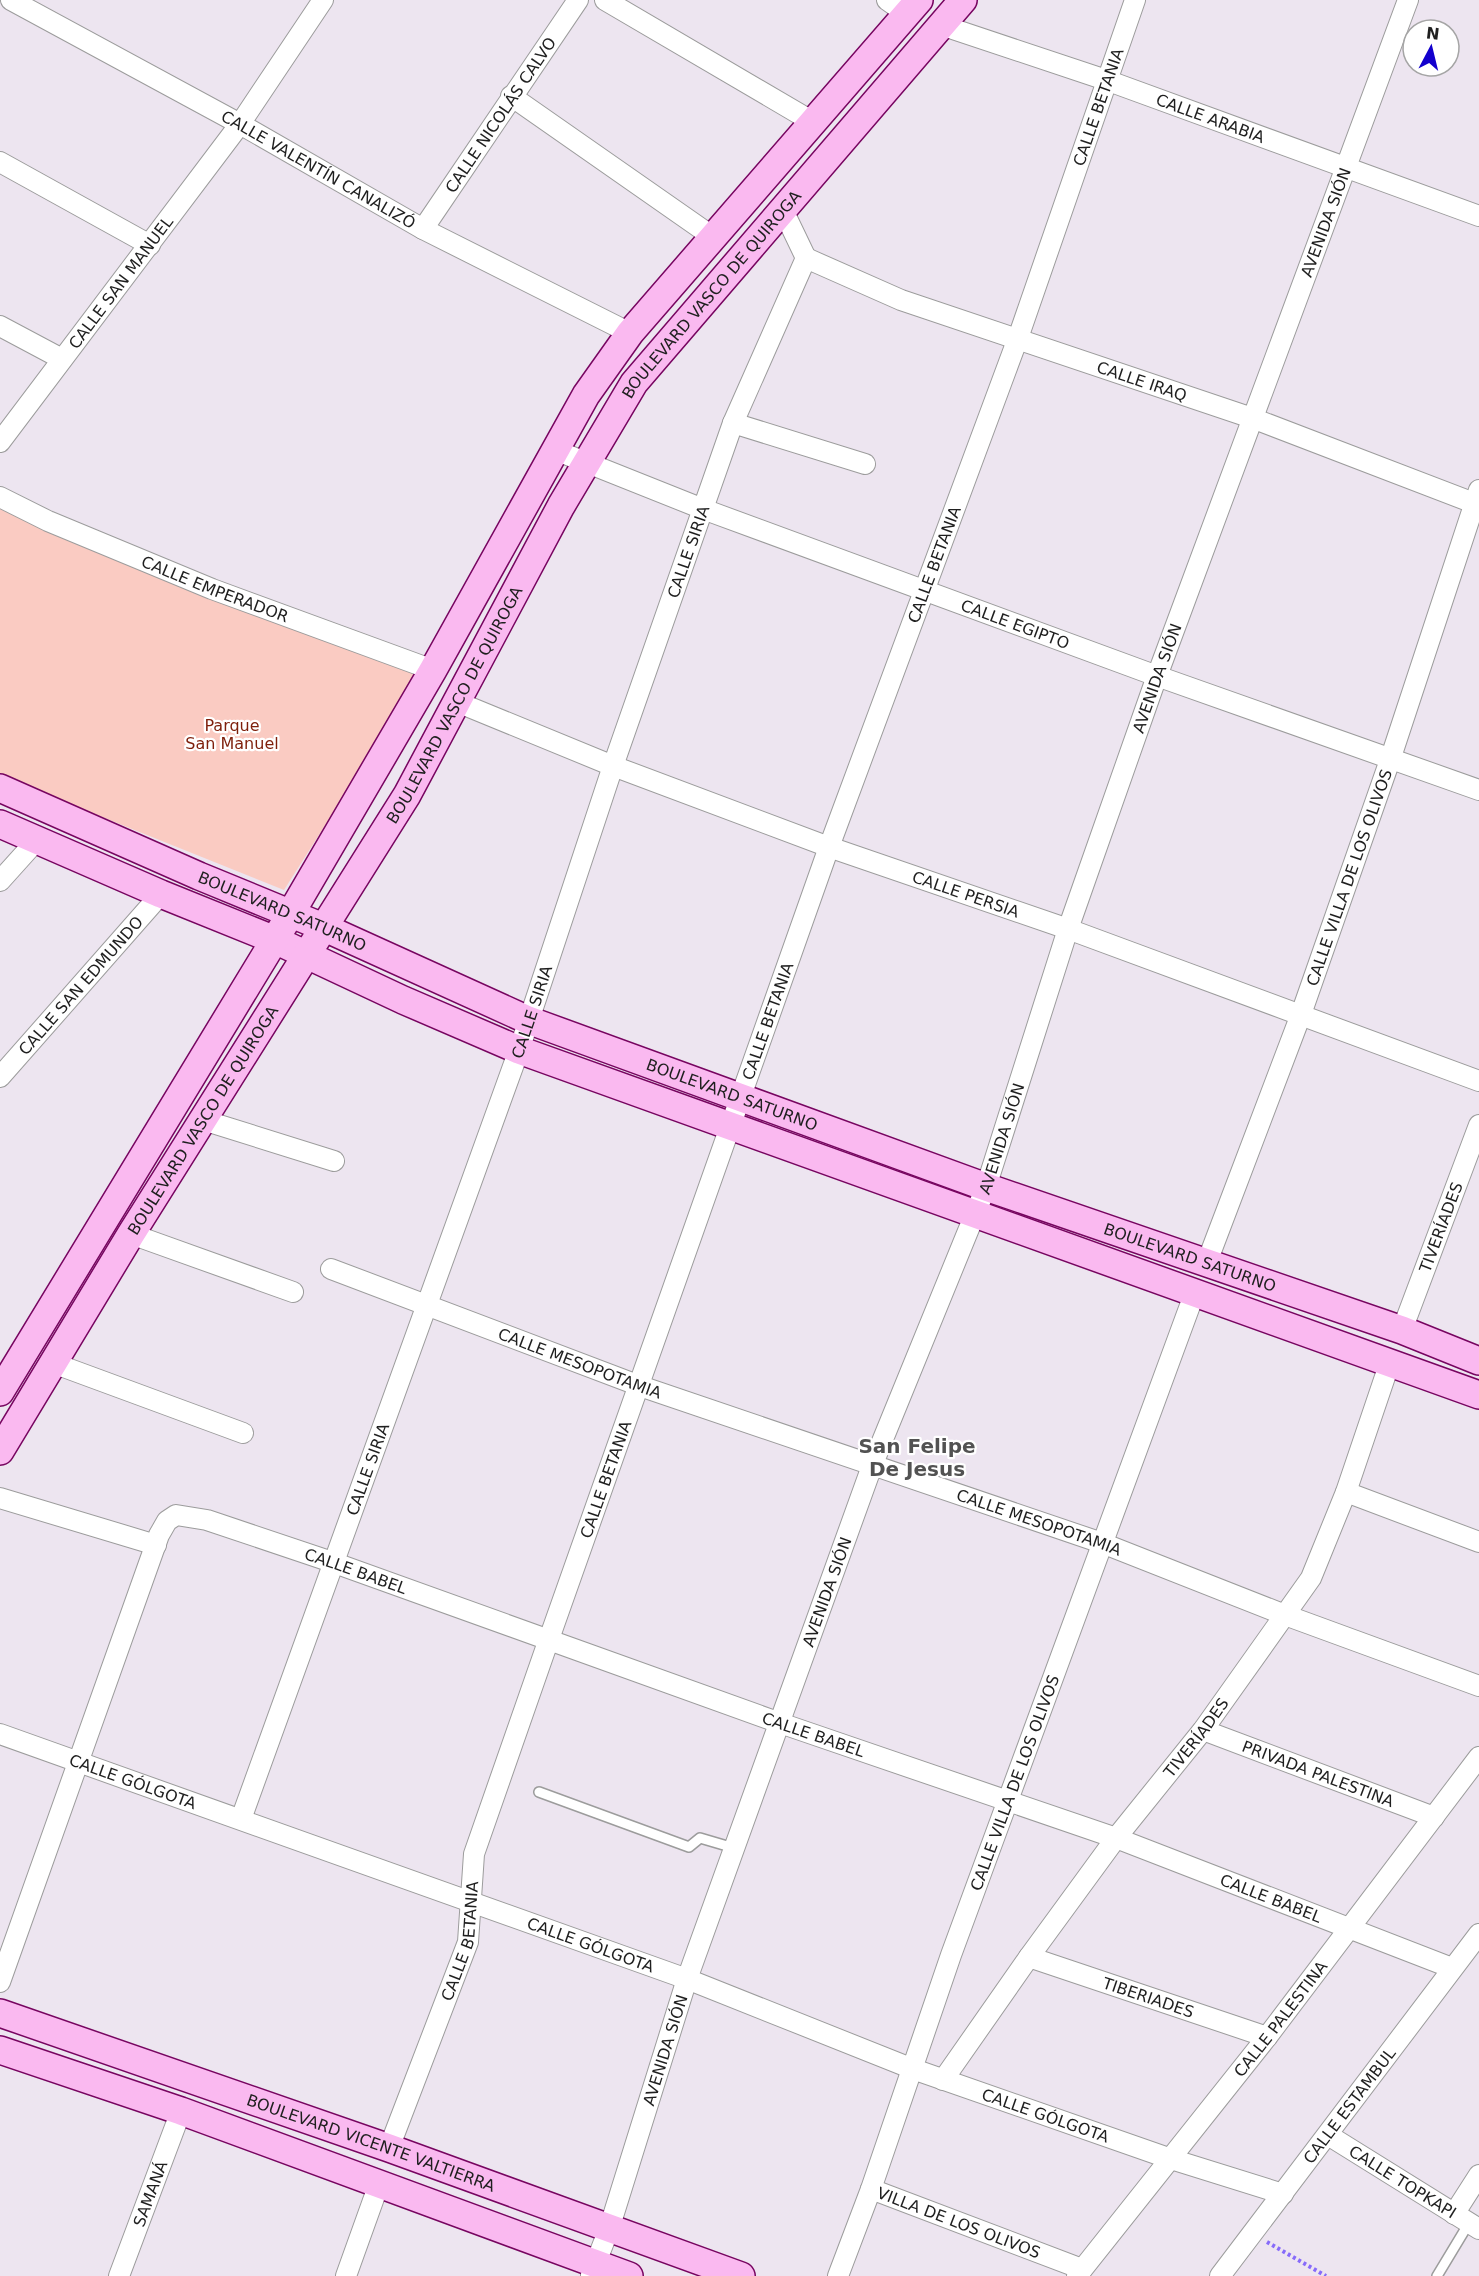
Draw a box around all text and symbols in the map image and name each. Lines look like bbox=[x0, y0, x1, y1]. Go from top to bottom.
north arrow bbox=[1401, 18, 1461, 78]
text: N bbox=[1425, 23, 1441, 44]
street label: CALLE NICOLÁS CALVO bbox=[441, 33, 560, 196]
street label: CALLE BETANIA bbox=[1069, 46, 1127, 168]
street label: CALLE ARABIA bbox=[1153, 90, 1267, 147]
street label: CALLE VALENTÍN CANALIZÓ bbox=[218, 106, 419, 232]
street label: AVENIDA SIÓN bbox=[1297, 165, 1354, 280]
street label: BOULEVARD VASCO DE QUIROGA bbox=[618, 186, 805, 402]
street label: CALLE SAN MANUEL bbox=[64, 212, 177, 352]
street label: CALLE IRAQ bbox=[1094, 357, 1189, 405]
street label: CALLE SIRIA bbox=[663, 503, 713, 600]
street label: CALLE BETANIA bbox=[904, 503, 964, 626]
street label: CALLE EMPERADOR bbox=[139, 551, 291, 626]
street label: BOULEVARD VASCO DE QUIROGA bbox=[382, 583, 526, 827]
street label: CALLE EGIPTO bbox=[958, 595, 1072, 653]
street label: AVENIDA SIÓN bbox=[1128, 621, 1185, 735]
park label: Parque San Manuel bbox=[185, 716, 279, 753]
street label: CALLE VILLA DE LOS OLIVOS bbox=[1302, 766, 1396, 988]
street label: BOULEVARD SATURNO bbox=[195, 867, 369, 955]
street label: CALLE PERSIA bbox=[910, 867, 1022, 921]
street label: CALLE SAN EDMUNDO bbox=[14, 912, 147, 1059]
street label: CALLE BETANIA bbox=[738, 960, 797, 1082]
street label: CALLE SIRIA bbox=[507, 963, 556, 1061]
street label: BOULEVARD VASCO DE QUIROGA bbox=[124, 1002, 282, 1238]
street label: BOULEVARD SATURNO bbox=[644, 1055, 820, 1134]
street label: AVENIDA SIÓN bbox=[975, 1081, 1028, 1197]
street label: TIVERÍADES bbox=[1415, 1179, 1466, 1276]
street label: BOULEVARD SATURNO bbox=[1101, 1219, 1279, 1296]
street label: CALLE MESOPOTAMIA bbox=[495, 1324, 664, 1402]
street label: CALLE BETANIA bbox=[576, 1418, 635, 1541]
street label: CALLE SIRIA bbox=[342, 1420, 393, 1518]
district label: San Felipe De Jesus bbox=[858, 1434, 976, 1481]
street label: CALLE MESOPOTAMIA bbox=[954, 1485, 1124, 1559]
street label: AVENIDA SIÓN bbox=[798, 1534, 855, 1649]
street label: CALLE BABEL bbox=[302, 1544, 410, 1598]
street label: CALLE VILLA DE LOS OLIVOS bbox=[966, 1672, 1063, 1893]
street label: TIVERÍADES bbox=[1159, 1694, 1232, 1782]
street label: CALLE BABEL bbox=[760, 1708, 867, 1761]
street label: PRIVADA PALESTINA bbox=[1240, 1736, 1397, 1811]
street label: CALLE GÓLGOTA bbox=[67, 1750, 199, 1813]
street label: CALLE BABEL bbox=[1218, 1870, 1324, 1926]
street label: CALLE BETANIA bbox=[437, 1880, 482, 2004]
street label: CALLE GÓLGOTA bbox=[524, 1913, 657, 1976]
street label: CALLE PALESTINA bbox=[1230, 1957, 1331, 2080]
street label: TIBERIADES bbox=[1099, 1973, 1196, 2021]
street label: AVENIDA SIÓN bbox=[639, 1992, 691, 2108]
street label: CALLE ESTAMBUL bbox=[1299, 2044, 1399, 2167]
street label: CALLE GÓLGOTA bbox=[979, 2084, 1112, 2146]
street label: BOULEVARD VICENTE VALTIERRA bbox=[244, 2090, 498, 2195]
street label: CALLE TOPKAPI bbox=[1346, 2141, 1460, 2222]
street label: SAMANÁ bbox=[129, 2158, 171, 2229]
street label: VILLA DE LOS OLIVOS bbox=[875, 2183, 1043, 2262]

